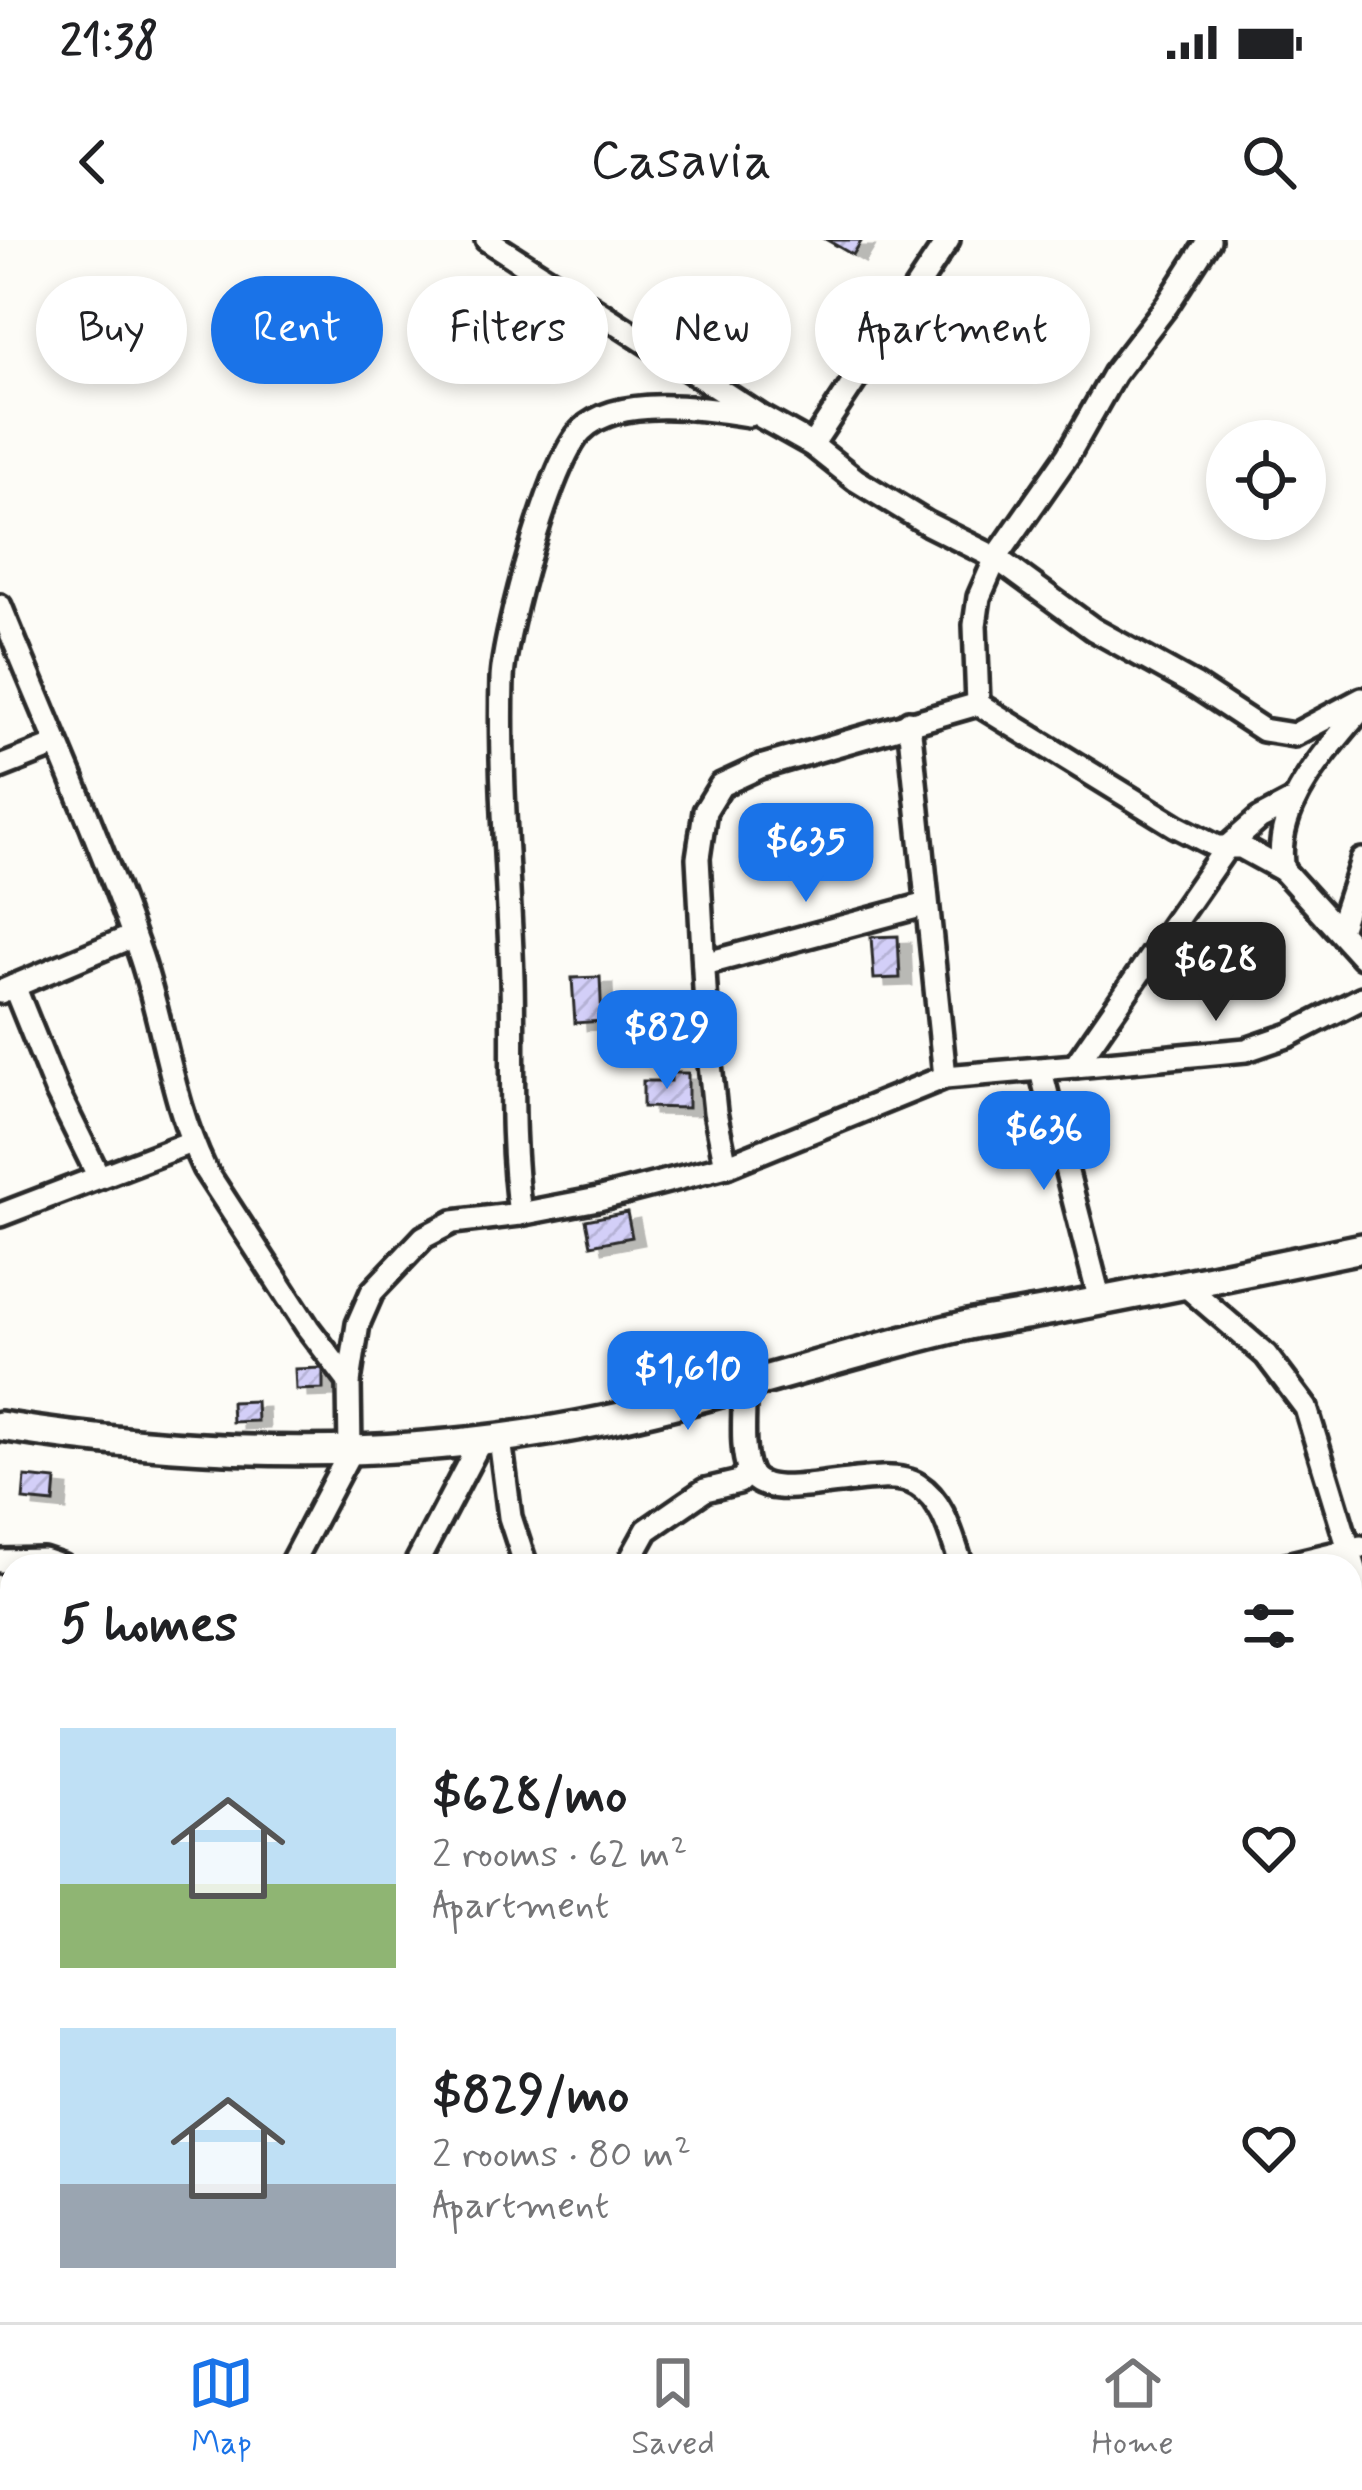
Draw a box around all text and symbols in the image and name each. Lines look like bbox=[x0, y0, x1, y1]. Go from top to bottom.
text: 21:38 bbox=[60, 13, 158, 72]
text: Casavia bbox=[590, 127, 772, 198]
icon: back bbox=[60, 129, 126, 195]
icon: search bbox=[1236, 129, 1302, 195]
chip: Buy bbox=[36, 276, 187, 384]
chip: Rent bbox=[211, 276, 383, 384]
chip: Filters bbox=[407, 276, 608, 384]
chip: New bbox=[632, 276, 791, 384]
chip: Apartment bbox=[815, 276, 1090, 384]
map controls bbox=[1206, 420, 1326, 540]
button: locate bbox=[1206, 420, 1326, 540]
pin: $635 bbox=[735, 803, 877, 905]
text: $635 bbox=[765, 816, 847, 867]
pin: $628 bbox=[1145, 922, 1287, 1024]
text: $628 bbox=[1174, 935, 1258, 986]
pin: $829 bbox=[596, 990, 738, 1092]
text: $829 bbox=[624, 1003, 710, 1054]
pin: $636 bbox=[973, 1091, 1115, 1193]
text: $636 bbox=[1005, 1104, 1083, 1155]
pin: $1,610 bbox=[590, 1331, 786, 1433]
text: $1,610 bbox=[634, 1344, 742, 1395]
text: 5 homes bbox=[60, 1593, 238, 1659]
icon: filters bbox=[1236, 1593, 1302, 1659]
text: $628/mo bbox=[432, 1764, 627, 1830]
icon: home bbox=[156, 1776, 300, 1920]
icon: heart bbox=[1236, 1815, 1302, 1881]
text: 2 rooms · 62 m² bbox=[432, 1830, 687, 1881]
text: Apartment bbox=[432, 1881, 609, 1932]
text: $829/mo bbox=[432, 2064, 629, 2130]
icon: home bbox=[156, 2076, 300, 2220]
icon: heart bbox=[1236, 2115, 1302, 2181]
text: 2 rooms · 80 m² bbox=[432, 2130, 691, 2181]
text: Apartment bbox=[432, 2181, 609, 2232]
tab: Map bbox=[188, 2350, 254, 2466]
tab: Saved bbox=[631, 2350, 715, 2466]
tab: Home bbox=[1092, 2350, 1174, 2466]

